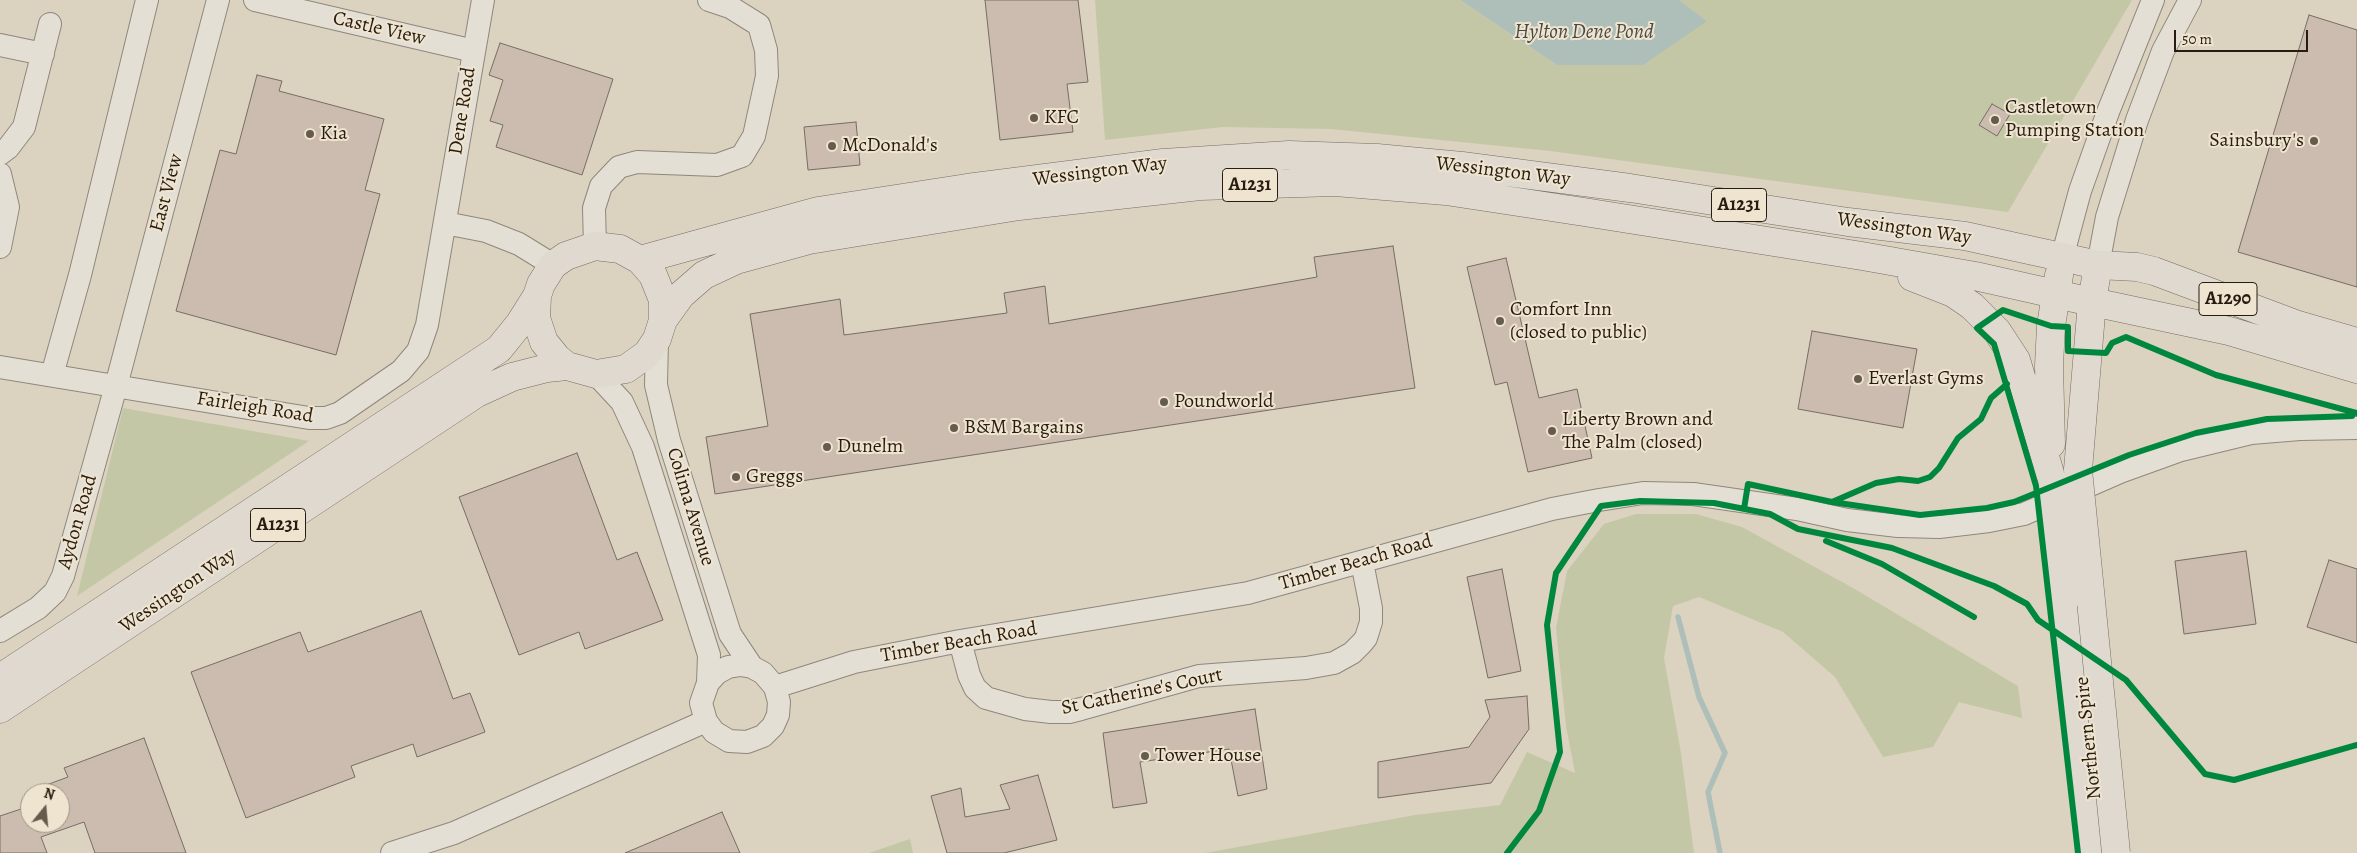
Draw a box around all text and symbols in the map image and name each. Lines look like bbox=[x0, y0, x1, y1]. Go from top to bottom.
street label: Castle View bbox=[330, 7, 428, 51]
water label: Hylton Dene Pond bbox=[1514, 20, 1654, 46]
scale bar bbox=[2177, 20, 2311, 52]
text: 50 m bbox=[2182, 29, 2212, 49]
street label: Dene Road bbox=[444, 65, 482, 157]
place label: Castletown Pumping Station bbox=[2005, 96, 2144, 143]
place label: KFC bbox=[1044, 106, 1079, 130]
marker: KFC bbox=[1028, 112, 1040, 124]
marker: Castletown Pumping Station bbox=[1989, 114, 2001, 126]
place label: Kia bbox=[320, 122, 348, 146]
marker: Kia bbox=[304, 128, 316, 140]
place label: Sainsbury's bbox=[2209, 129, 2304, 153]
place label: McDonald's bbox=[842, 134, 938, 158]
marker: Sainsbury's bbox=[2308, 135, 2320, 147]
marker: McDonald's bbox=[826, 140, 838, 152]
street label: East View bbox=[145, 152, 189, 234]
street label: Wessington Way bbox=[1031, 152, 1169, 192]
street label: Wessington Way bbox=[1434, 152, 1572, 192]
road number: A1231 bbox=[1222, 168, 1278, 202]
road number: A1231 bbox=[1712, 188, 1766, 222]
street label: Wessington Way bbox=[1835, 208, 1973, 250]
road number: A1290 bbox=[2199, 282, 2257, 316]
place label: Comfort Inn (closed to public) bbox=[1510, 298, 1647, 345]
marker: Comfort Inn (closed to public) bbox=[1494, 315, 1506, 327]
place label: Everlast Gyms bbox=[1868, 367, 1984, 391]
marker: Everlast Gyms bbox=[1852, 373, 1864, 385]
street label: Fairleigh Road bbox=[195, 387, 315, 429]
place label: Poundworld bbox=[1174, 390, 1274, 414]
marker: Poundworld bbox=[1158, 396, 1170, 408]
place label: Liberty Brown and The Palm (closed) bbox=[1562, 408, 1713, 455]
place label: B&M Bargains bbox=[964, 416, 1083, 440]
marker: B&M Bargains bbox=[948, 422, 960, 434]
marker: Liberty Brown and The Palm (closed) bbox=[1546, 425, 1558, 437]
place label: Dunelm bbox=[837, 435, 903, 459]
marker: Dunelm bbox=[821, 441, 833, 453]
street label: Colima Avenue bbox=[661, 445, 719, 569]
place label: Greggs bbox=[746, 465, 803, 489]
marker: Greggs bbox=[730, 471, 742, 483]
street label: Aydon Road bbox=[53, 472, 103, 572]
road number: A1231 bbox=[250, 508, 306, 542]
street label: Timber Beach Road bbox=[1277, 530, 1435, 596]
street label: Wessington Way bbox=[115, 543, 241, 639]
street label: Timber Beach Road bbox=[879, 617, 1039, 669]
street label: St Catherine's Court bbox=[1059, 663, 1225, 721]
street label: Northern Spire bbox=[2071, 675, 2107, 801]
place label: Tower House bbox=[1155, 744, 1261, 768]
marker: Tower House bbox=[1139, 750, 1151, 762]
north arrow bbox=[20, 783, 70, 833]
text: N bbox=[42, 784, 57, 805]

